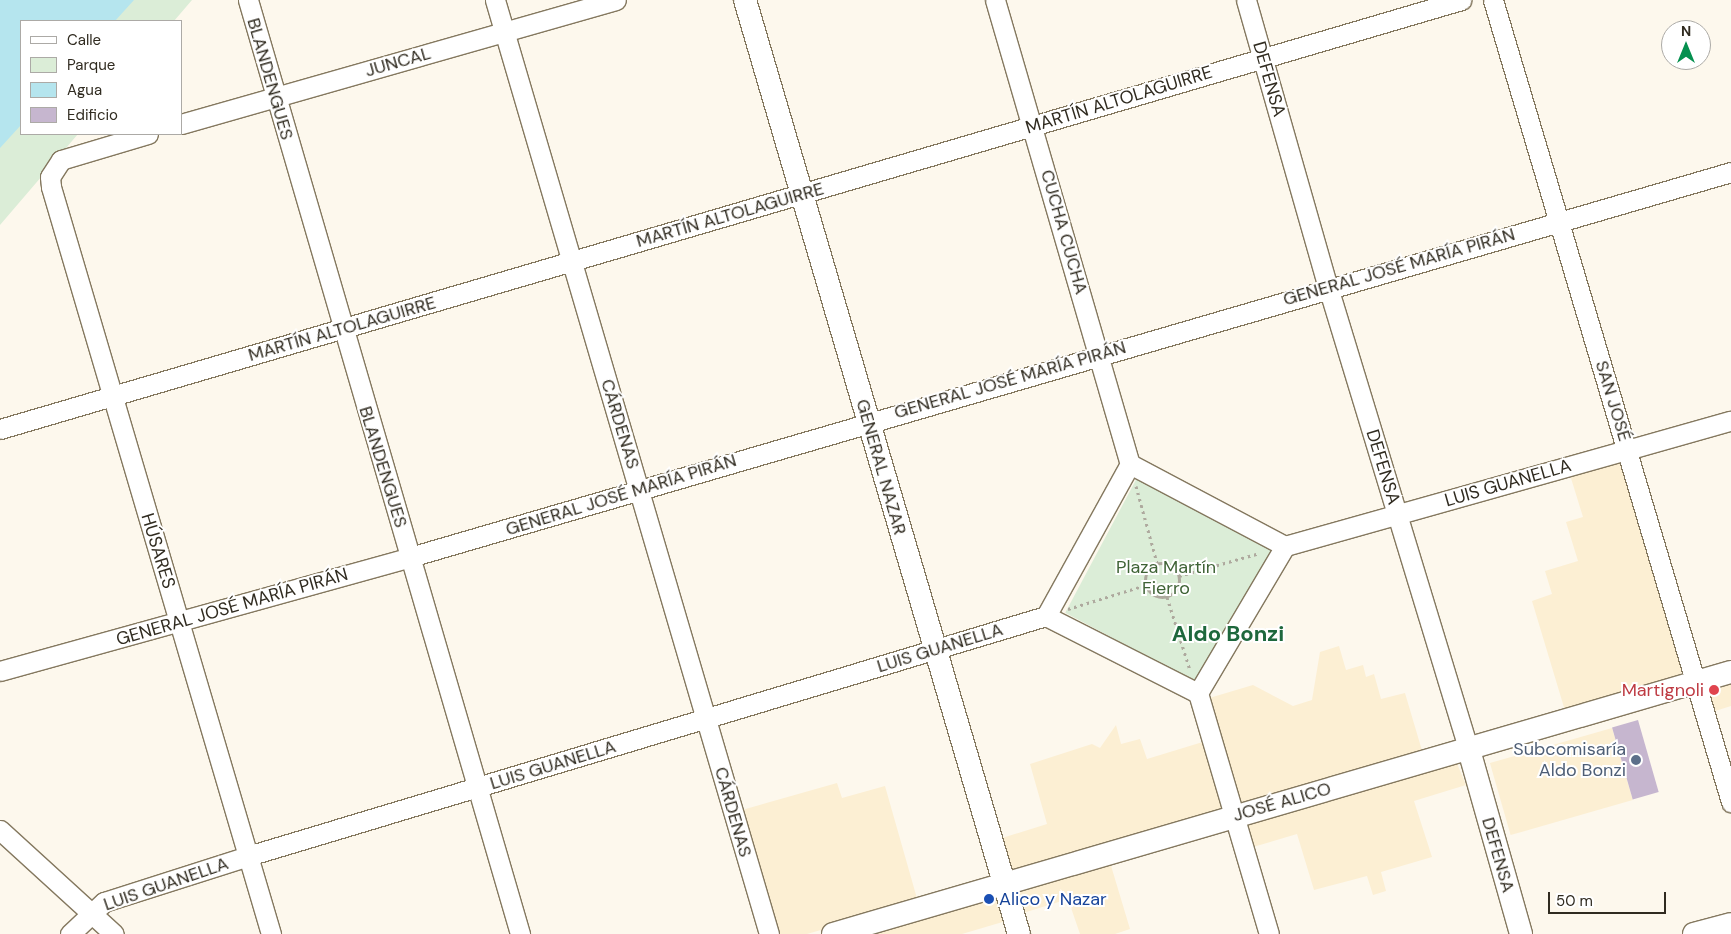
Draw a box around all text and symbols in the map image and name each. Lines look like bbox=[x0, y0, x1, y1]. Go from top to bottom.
street label: BLANDENGUES bbox=[242, 16, 298, 142]
legend bbox=[20, 20, 182, 135]
north arrow bbox=[1661, 20, 1711, 70]
text: N bbox=[1681, 22, 1691, 40]
text: Calle bbox=[67, 30, 101, 50]
street label: DEFENSA bbox=[1248, 39, 1290, 119]
street label: JUNCAL bbox=[363, 42, 433, 82]
text: Parque bbox=[67, 55, 115, 75]
street label: MARTÍN ALTOLAGUIRRE bbox=[1023, 61, 1215, 139]
text: Agua bbox=[67, 80, 102, 100]
text: Edificio bbox=[67, 105, 118, 125]
street label: CUCHA CUCHA bbox=[1036, 167, 1092, 297]
street label: MARTÍN ALTOLAGUIRRE bbox=[634, 178, 826, 252]
street label: GENERAL JOSÉ MARÍA PIRÁN bbox=[1281, 224, 1517, 310]
street label: MARTÍN ALTOLAGUIRRE bbox=[246, 292, 438, 366]
street label: GENERAL JOSÉ MARÍA PIRÁN bbox=[892, 337, 1128, 423]
street label: SAN JOSÉ bbox=[1591, 358, 1635, 444]
street label: CÁRDENAS bbox=[596, 377, 644, 471]
street label: GENERAL NAZAR bbox=[851, 397, 911, 537]
street label: BLANDENGUES bbox=[354, 404, 412, 530]
street label: DEFENSA bbox=[1361, 427, 1405, 507]
street label: GENERAL JOSÉ MARÍA PIRÁN bbox=[503, 450, 739, 540]
street label: LUIS GUANELLA bbox=[1442, 455, 1574, 511]
street label: HÚSARES bbox=[136, 511, 180, 591]
park label: Plaza Martín Fierro bbox=[1116, 557, 1216, 600]
street label: GENERAL JOSÉ MARÍA PIRÁN bbox=[114, 564, 350, 650]
street label: LUIS GUANELLA bbox=[874, 619, 1006, 677]
district label: Aldo Bonzi bbox=[1172, 621, 1284, 647]
place label: Martignoli bbox=[1622, 679, 1704, 701]
marker: Martignoli bbox=[1708, 684, 1720, 696]
street label: LUIS GUANELLA bbox=[487, 736, 619, 794]
place label: Subcomisaría Aldo Bonzi bbox=[1513, 739, 1626, 782]
marker: Subcomisaría Aldo Bonzi bbox=[1630, 754, 1642, 766]
street label: CÁRDENAS bbox=[710, 765, 756, 859]
street label: JOSÉ ALICO bbox=[1231, 778, 1333, 826]
street label: DEFENSA bbox=[1477, 815, 1519, 895]
street label: LUIS GUANELLA bbox=[101, 853, 231, 915]
scale bar bbox=[1551, 882, 1668, 914]
place label: Alico y Nazar bbox=[999, 888, 1107, 910]
text: 50 m bbox=[1556, 891, 1593, 911]
marker: Alico y Nazar bbox=[983, 893, 995, 905]

